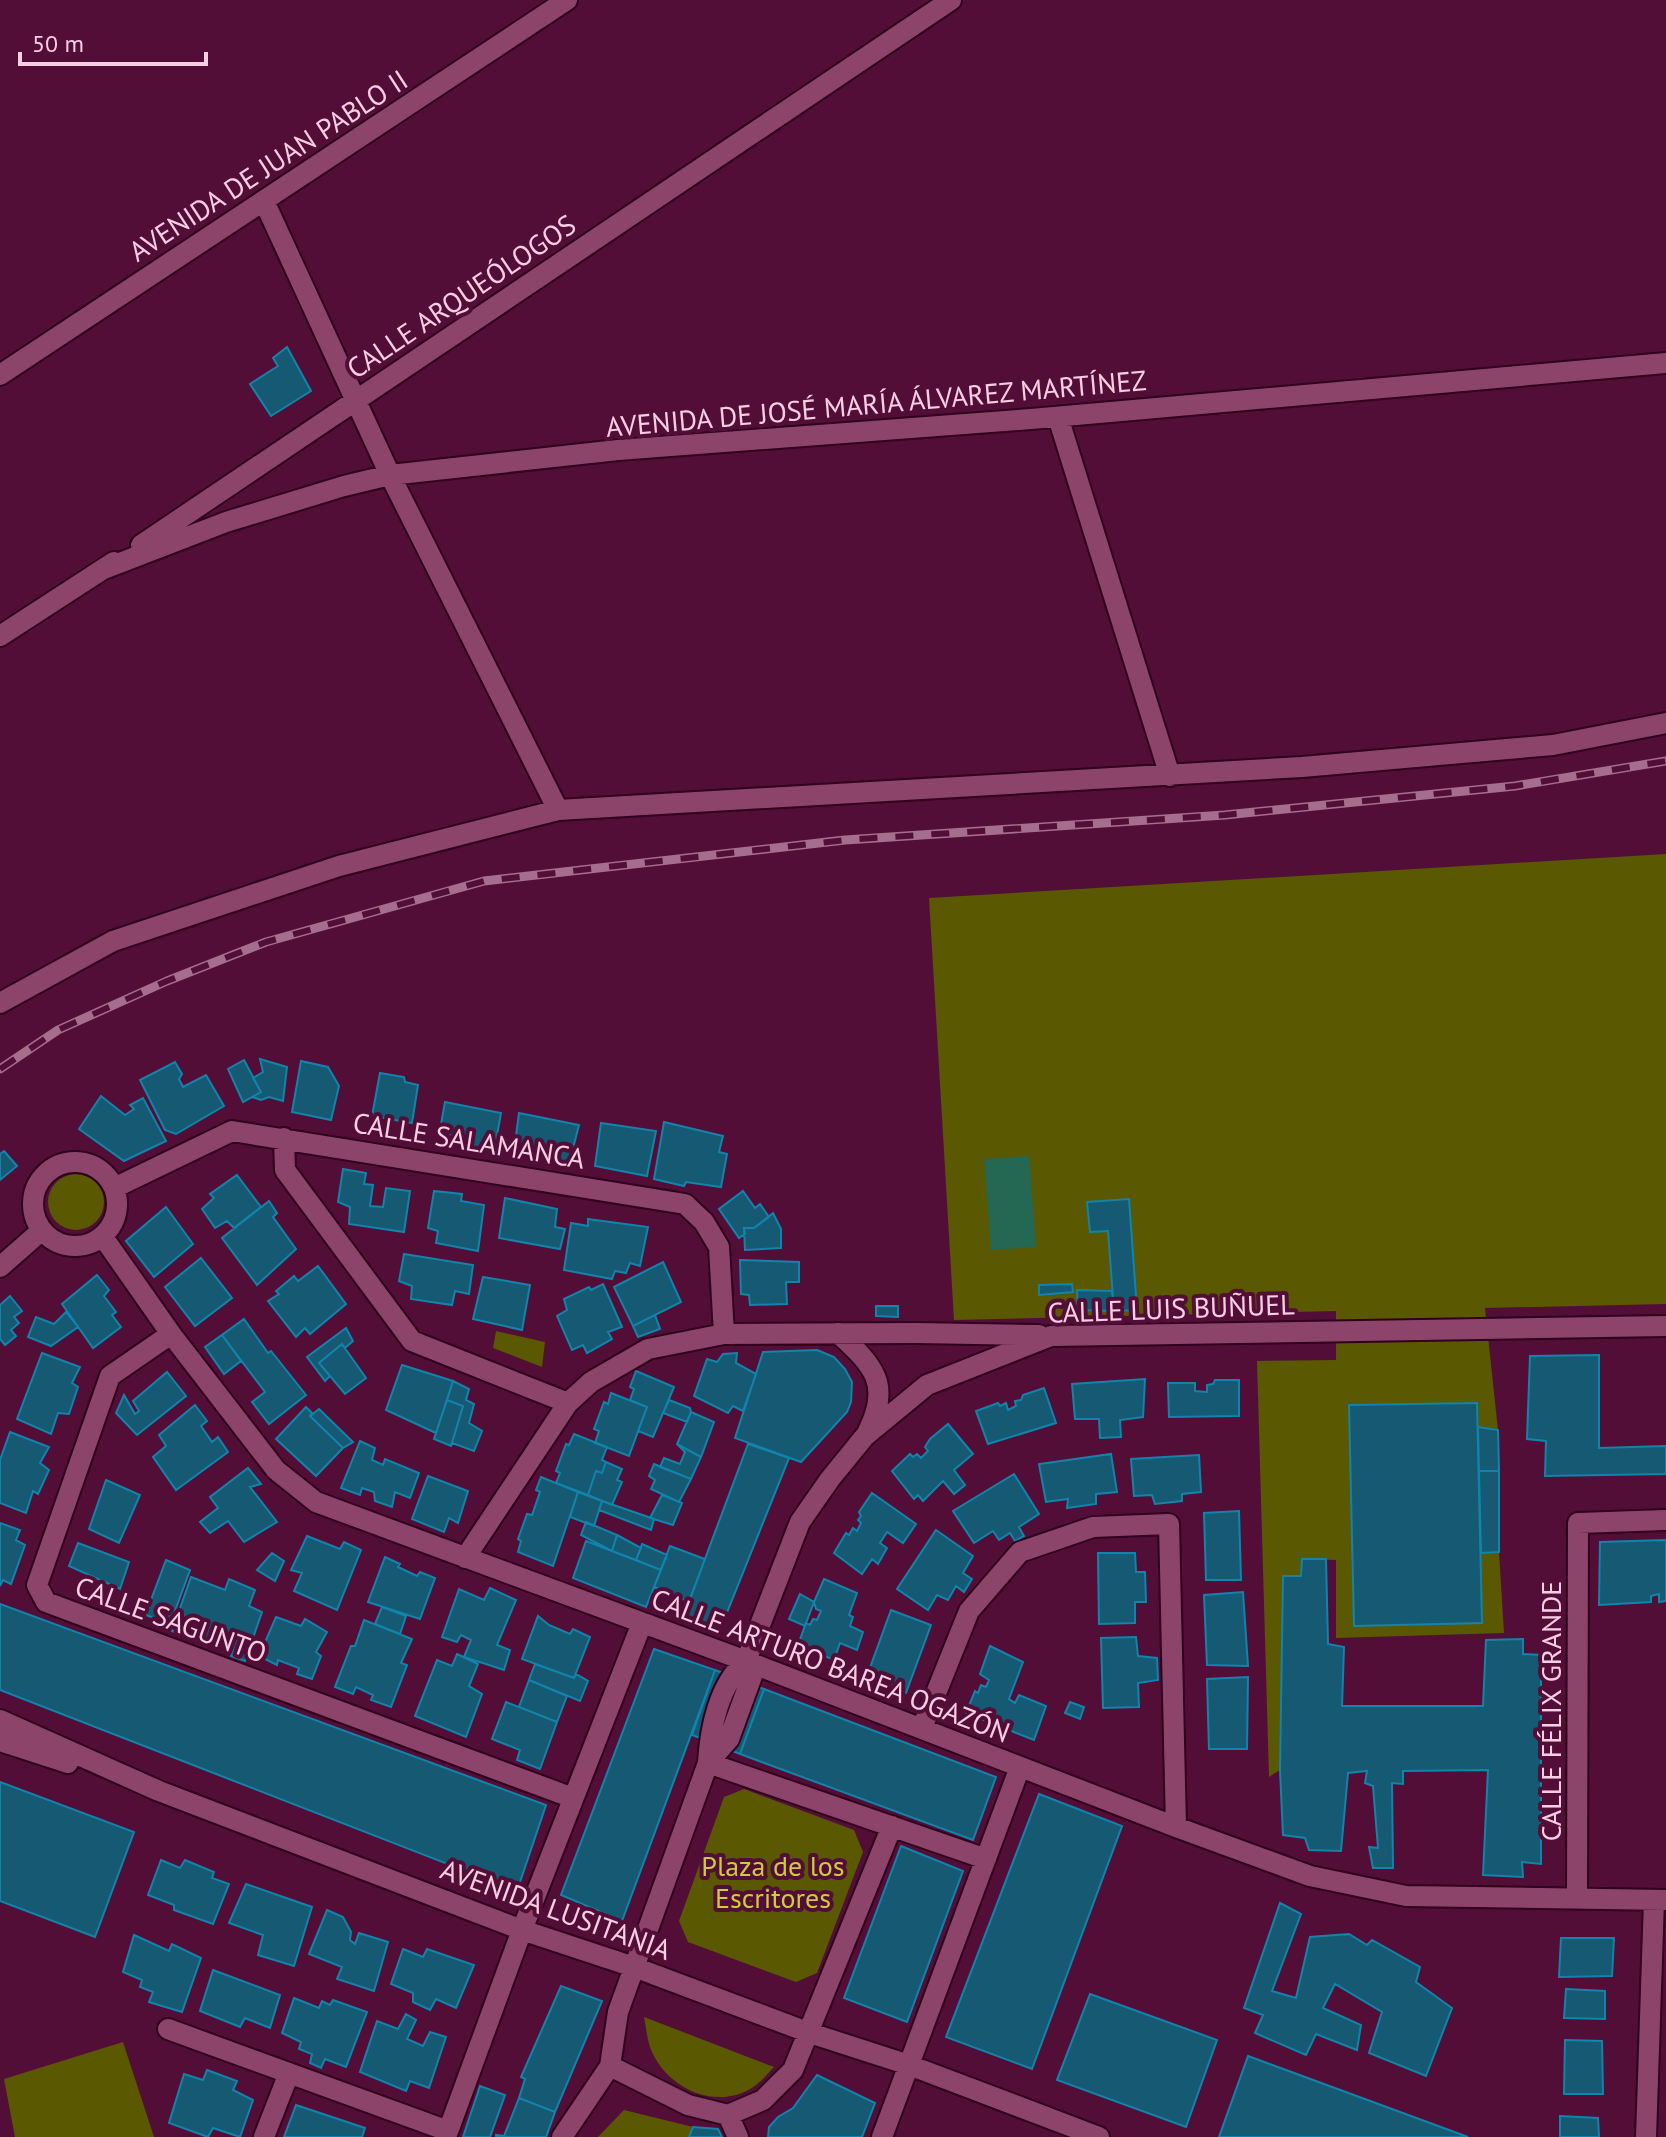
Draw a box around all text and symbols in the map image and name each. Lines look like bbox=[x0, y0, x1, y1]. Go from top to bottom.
scale bar bbox=[20, 16, 206, 66]
text: 50 m bbox=[32, 28, 84, 59]
street label: AVENIDA DE JUAN PABLO II bbox=[121, 61, 415, 269]
street label: CALLE ARQUEÓLOGOS bbox=[339, 206, 583, 386]
street label: AVENIDA DE JOSÉ MARÍA ÁLVAREZ MARTÍNEZ bbox=[604, 361, 1148, 445]
street label: CALLE SALAMANCA bbox=[350, 1103, 588, 1177]
street label: CALLE LUIS BUÑUEL bbox=[1047, 1285, 1295, 1331]
street label: CALLE SAGUNTO bbox=[70, 1567, 272, 1671]
street label: CALLE ARTURO BAREA OGAZÓN bbox=[646, 1579, 1016, 1751]
street label: CALLE FÉLIX GRANDE bbox=[1532, 1581, 1569, 1841]
park label: Plaza de los Escritores bbox=[701, 1847, 845, 1916]
street label: AVENIDA LUSITANIA bbox=[436, 1850, 677, 1968]

